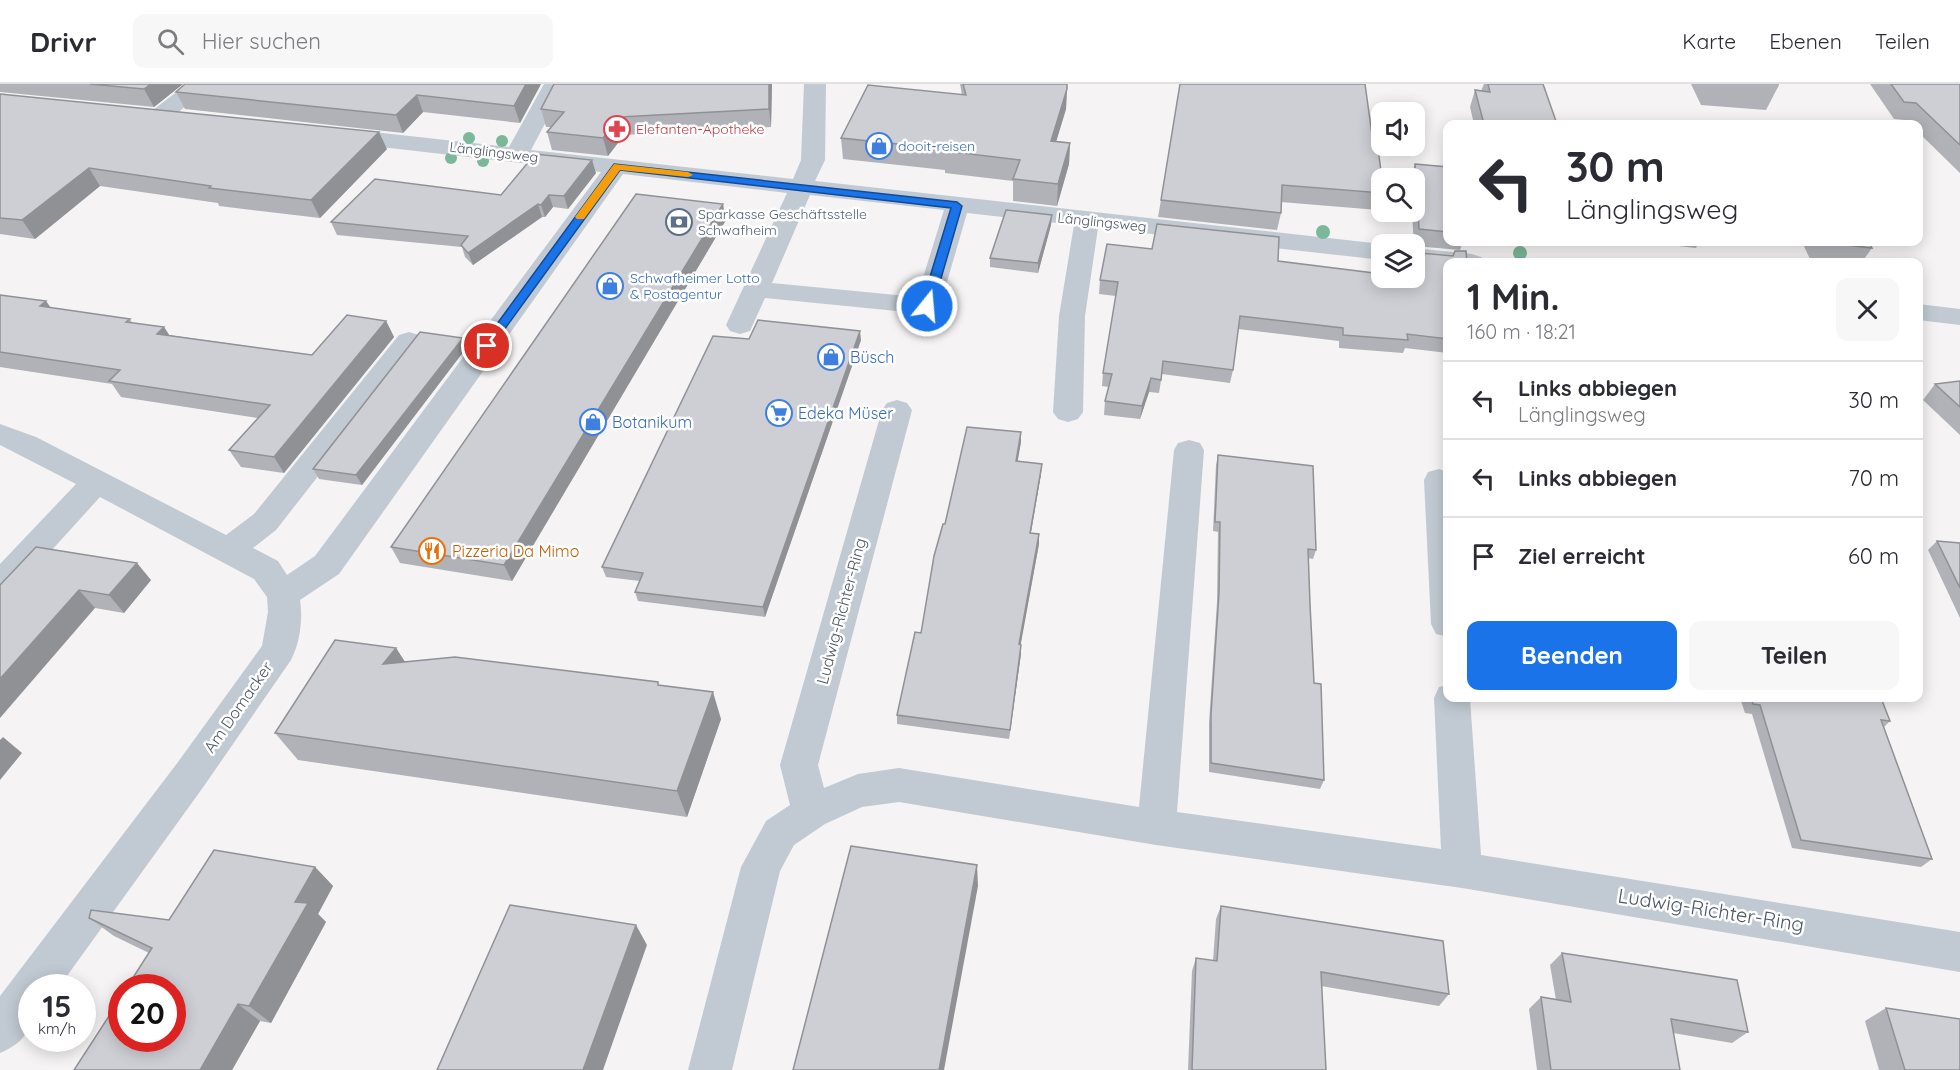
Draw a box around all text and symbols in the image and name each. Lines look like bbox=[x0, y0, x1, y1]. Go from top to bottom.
search box bbox=[133, 14, 553, 68]
text: Drivr bbox=[30, 24, 97, 59]
icon: search bbox=[154, 25, 187, 58]
text: Hier suchen bbox=[202, 27, 321, 55]
text: Karte bbox=[1682, 28, 1736, 54]
text: Ebenen bbox=[1769, 28, 1842, 54]
text: Teilen bbox=[1875, 28, 1930, 54]
map controls bbox=[1371, 102, 1425, 288]
button: sound bbox=[1371, 102, 1425, 156]
pharmacy icon: Elefanten-Apotheke bbox=[602, 114, 632, 144]
place label: Elefanten-Apotheke bbox=[636, 120, 764, 138]
shop icon: dooit-reisen bbox=[864, 131, 894, 161]
place label: dooit-reisen bbox=[898, 137, 975, 155]
street label: Länglingsweg bbox=[449, 138, 539, 166]
text: 30 m bbox=[1566, 140, 1665, 193]
icon: left bbox=[1467, 144, 1545, 222]
button: search bbox=[1371, 168, 1425, 222]
text: Länglingsweg bbox=[1566, 192, 1738, 226]
place label: Sparkasse Geschäftsstelle Schwafheim bbox=[698, 205, 867, 239]
bank icon: Sparkasse Geschäftsstelle Schwafheim bbox=[664, 207, 694, 237]
street label: Länglingsweg bbox=[1057, 208, 1147, 236]
button: layers bbox=[1371, 234, 1425, 288]
place label: Schwafheimer Lotto & Postagentur bbox=[630, 269, 760, 303]
shop icon: Schwafheimer Lotto & Postagentur bbox=[595, 271, 625, 301]
position arrow bbox=[895, 274, 959, 338]
text: 1 Min. bbox=[1467, 274, 1559, 319]
button: close bbox=[1836, 278, 1899, 341]
text: 160 m · 18:21 bbox=[1467, 319, 1576, 344]
pin bbox=[461, 320, 512, 371]
icon: arrive bbox=[470, 329, 503, 362]
shop icon: Büsch bbox=[816, 342, 846, 372]
place label: Büsch bbox=[850, 347, 894, 367]
text: Links abbiegen bbox=[1518, 374, 1677, 402]
icon: left bbox=[1467, 384, 1500, 417]
text: 30 m bbox=[1848, 386, 1899, 414]
supermarket icon: Edeka Müser bbox=[764, 398, 794, 428]
text: Länglingsweg bbox=[1518, 402, 1646, 427]
place label: Edeka Müser bbox=[798, 403, 893, 423]
shop icon: Botanikum bbox=[578, 407, 608, 437]
place label: Botanikum bbox=[612, 412, 692, 432]
icon: left bbox=[1467, 462, 1500, 495]
text: Links abbiegen bbox=[1518, 464, 1677, 492]
text: 70 m bbox=[1849, 464, 1899, 492]
restaurant icon: Pizzeria Da Mimo bbox=[417, 536, 447, 566]
street label: Ludwig-Richter-Ring bbox=[812, 536, 870, 686]
icon: arrive bbox=[1467, 540, 1500, 573]
place label: Pizzeria Da Mimo bbox=[452, 541, 579, 561]
text: Ziel erreicht bbox=[1518, 542, 1646, 570]
text: 60 m bbox=[1848, 542, 1899, 570]
button: Beenden bbox=[1467, 621, 1677, 690]
button: Teilen bbox=[1689, 621, 1899, 690]
street label: Am Domacker bbox=[199, 658, 277, 756]
street label: Ludwig-Richter-Ring bbox=[1616, 882, 1806, 937]
speed limit sign: 20 bbox=[108, 974, 186, 1052]
text: 15 bbox=[43, 987, 71, 1025]
text: km/h bbox=[38, 1019, 76, 1038]

